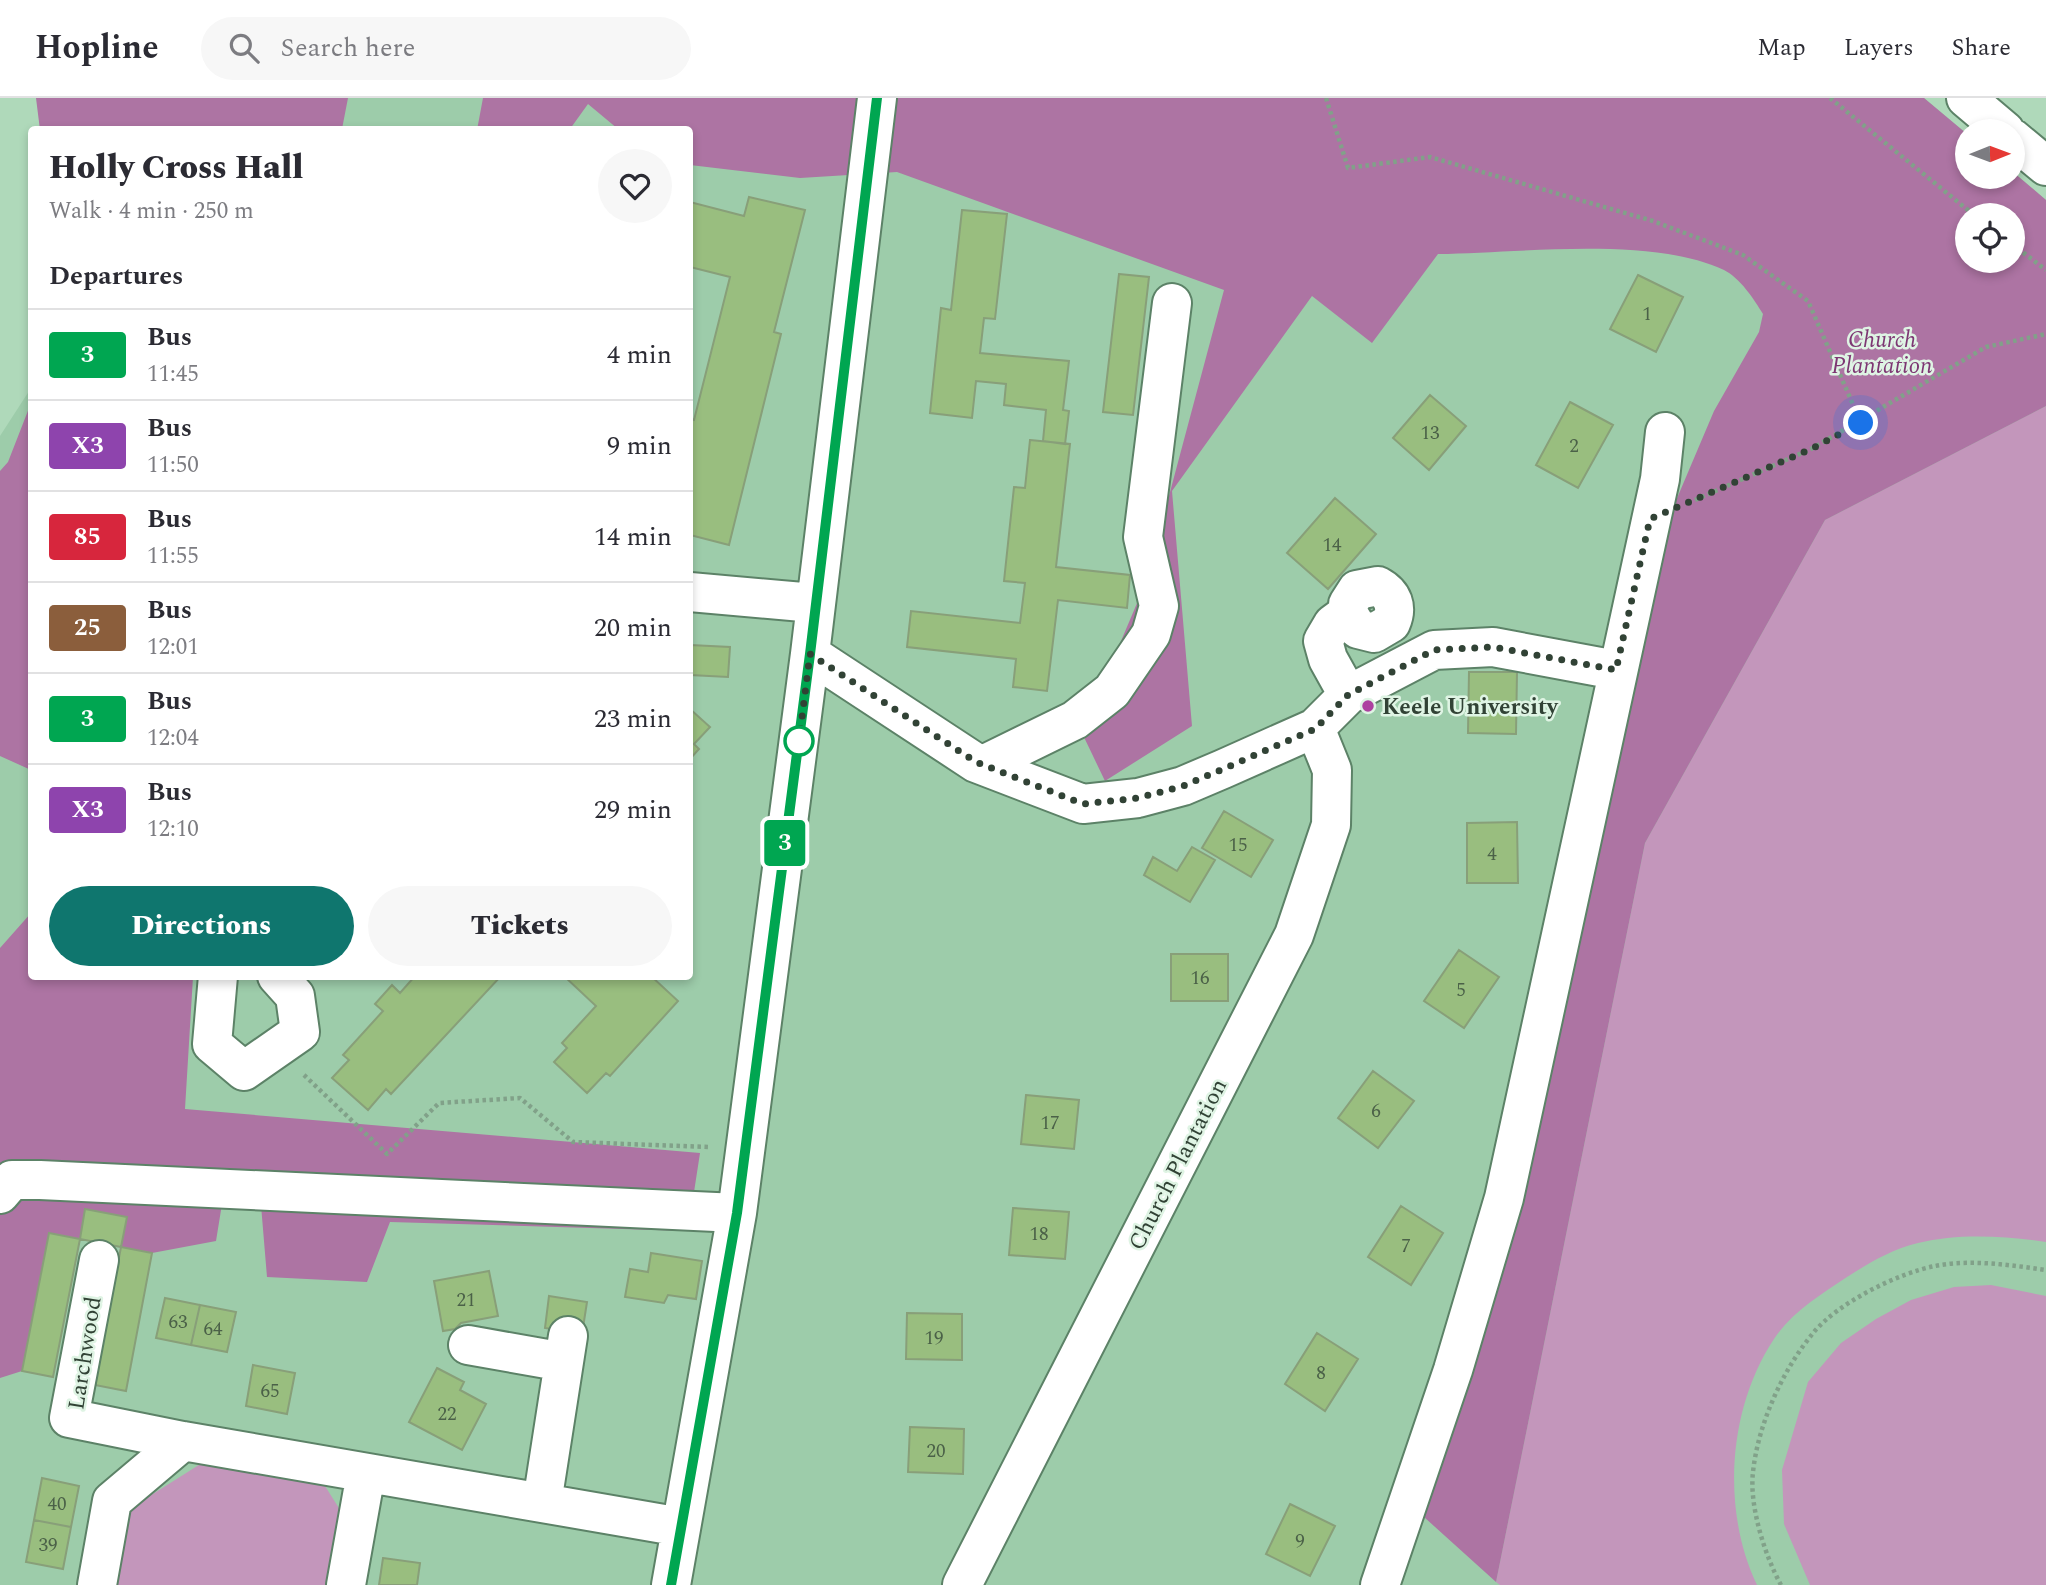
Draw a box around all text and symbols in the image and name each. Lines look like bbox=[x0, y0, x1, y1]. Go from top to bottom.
search box bbox=[201, 17, 691, 80]
text: Hopline bbox=[35, 23, 159, 73]
text: Search here bbox=[281, 28, 415, 68]
icon: search bbox=[225, 29, 263, 67]
text: Map bbox=[1757, 30, 1806, 66]
text: Layers bbox=[1844, 30, 1914, 66]
text: Share bbox=[1952, 30, 2011, 66]
north arrow bbox=[1955, 119, 2025, 189]
map controls bbox=[1955, 119, 2025, 273]
text: Holly Cross Hall bbox=[49, 143, 304, 193]
button: heart bbox=[598, 149, 672, 223]
text: Walk · 4 min · 250 m bbox=[49, 194, 254, 229]
button: locate bbox=[1955, 203, 2025, 273]
text: Departures bbox=[49, 256, 183, 296]
house number: 1 bbox=[1642, 300, 1652, 329]
text: Bus bbox=[147, 317, 192, 357]
park label: Church Plantation bbox=[1832, 323, 1932, 384]
text: 4 min bbox=[607, 335, 672, 375]
text: 3 bbox=[81, 337, 94, 373]
text: 11:45 bbox=[147, 357, 199, 392]
your location bbox=[1843, 405, 1878, 440]
text: Bus bbox=[147, 408, 192, 448]
house number: 13 bbox=[1420, 419, 1440, 448]
text: 9 min bbox=[607, 426, 672, 466]
text: X3 bbox=[71, 428, 104, 464]
house number: 2 bbox=[1569, 432, 1579, 461]
text: 11:50 bbox=[147, 448, 199, 483]
text: Bus bbox=[147, 499, 192, 539]
text: 14 min bbox=[594, 517, 672, 557]
text: 85 bbox=[74, 519, 101, 555]
house number: 14 bbox=[1322, 531, 1342, 560]
text: 11:55 bbox=[147, 539, 199, 574]
text: Bus bbox=[147, 590, 192, 630]
text: 20 min bbox=[594, 608, 672, 648]
text: 25 bbox=[74, 610, 101, 646]
text: 12:01 bbox=[147, 630, 199, 665]
text: Bus bbox=[147, 681, 192, 721]
place label: Keele University bbox=[1382, 690, 1559, 725]
marker: Keele University bbox=[1360, 698, 1376, 714]
text: 23 min bbox=[594, 699, 672, 739]
text: 3 bbox=[81, 701, 94, 737]
text: 12:04 bbox=[147, 721, 199, 756]
unlabelled marker bbox=[784, 726, 814, 756]
text: Bus bbox=[147, 772, 192, 812]
text: 29 min bbox=[594, 790, 672, 830]
text: X3 bbox=[71, 792, 104, 828]
text: 12:10 bbox=[147, 812, 199, 847]
line badge: 3 bbox=[762, 820, 808, 866]
text: 3 bbox=[778, 825, 792, 861]
house number: 15 bbox=[1228, 831, 1248, 860]
house number: 4 bbox=[1487, 840, 1497, 869]
button: Directions bbox=[49, 886, 354, 966]
button: Tickets bbox=[368, 886, 672, 966]
house number: 16 bbox=[1190, 964, 1210, 993]
house number: 5 bbox=[1456, 976, 1466, 1005]
street label: Church Plantation bbox=[1120, 1073, 1237, 1257]
house number: 6 bbox=[1371, 1097, 1381, 1126]
house number: 17 bbox=[1040, 1109, 1060, 1138]
house number: 18 bbox=[1029, 1220, 1049, 1249]
house number: 7 bbox=[1401, 1232, 1411, 1261]
house number: 21 bbox=[456, 1286, 476, 1315]
street label: Larchwood bbox=[59, 1294, 112, 1412]
house number: 63 bbox=[168, 1308, 188, 1337]
house number: 64 bbox=[203, 1315, 223, 1344]
house number: 19 bbox=[924, 1324, 944, 1353]
house number: 8 bbox=[1316, 1359, 1326, 1388]
house number: 65 bbox=[260, 1377, 280, 1406]
house number: 22 bbox=[437, 1400, 457, 1429]
house number: 20 bbox=[926, 1437, 946, 1466]
house number: 40 bbox=[47, 1490, 67, 1519]
house number: 9 bbox=[1295, 1527, 1305, 1556]
house number: 39 bbox=[38, 1531, 58, 1560]

